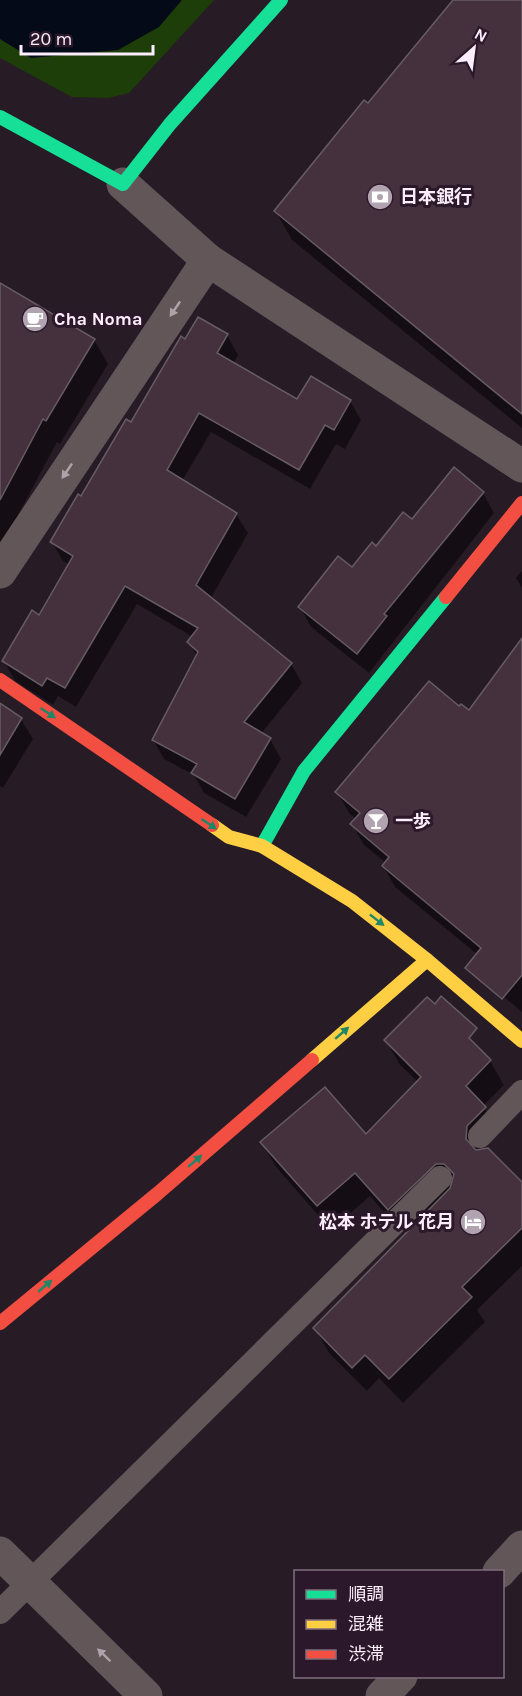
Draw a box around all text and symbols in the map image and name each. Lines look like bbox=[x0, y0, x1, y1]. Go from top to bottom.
scale bar bbox=[21, 18, 153, 56]
north arrow bbox=[444, 18, 504, 78]
text: N bbox=[471, 24, 490, 46]
text: 20 m bbox=[30, 28, 72, 50]
bank icon: 日本銀行 bbox=[365, 182, 395, 212]
place label: 日本銀行 bbox=[400, 186, 472, 208]
one-way arrow bbox=[170, 300, 181, 317]
cafe icon: Cha Noma bbox=[20, 304, 50, 334]
place label: Cha Noma bbox=[54, 308, 142, 330]
one-way arrow bbox=[62, 463, 73, 479]
one-way arrow bbox=[40, 707, 56, 719]
bar icon: 一歩 bbox=[361, 806, 391, 836]
place label: 一歩 bbox=[395, 810, 431, 832]
one-way arrow bbox=[201, 818, 217, 829]
one-way arrow bbox=[369, 914, 384, 926]
one-way arrow bbox=[334, 1027, 349, 1040]
one-way arrow bbox=[187, 1155, 202, 1168]
hotel icon: 松本 ホテル 花月 bbox=[458, 1207, 488, 1237]
place label: 松本 ホテル 花月 bbox=[319, 1211, 454, 1233]
one-way arrow bbox=[37, 1280, 52, 1293]
legend bbox=[294, 1570, 504, 1678]
text: 順調 bbox=[348, 1583, 384, 1605]
text: 混雑 bbox=[348, 1613, 384, 1635]
text: 渋滞 bbox=[348, 1643, 384, 1665]
one-way arrow bbox=[97, 1648, 112, 1662]

